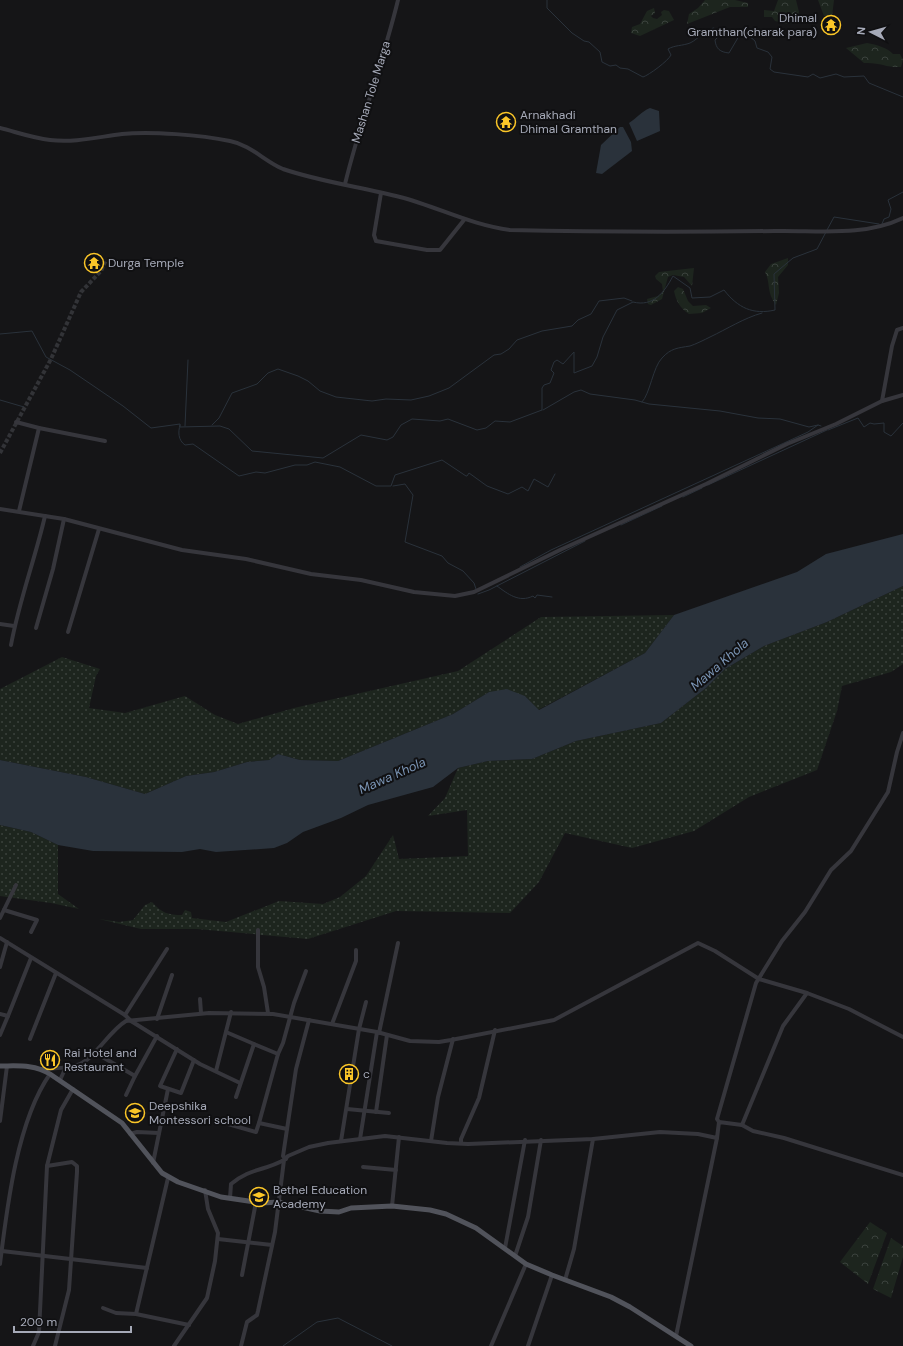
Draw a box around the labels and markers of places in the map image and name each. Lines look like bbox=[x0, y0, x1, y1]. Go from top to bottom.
place label: Dhimal Gramthan(charak para) bbox=[687, 10, 817, 40]
temple icon: Dhimal Gramthan(charak para) bbox=[820, 14, 842, 36]
place label: Arnakhadi Dhimal Gramthan bbox=[520, 107, 617, 137]
temple icon: Arnakhadi Dhimal Gramthan bbox=[495, 111, 517, 133]
temple icon: Durga Temple bbox=[83, 252, 105, 274]
place label: Durga Temple bbox=[108, 255, 184, 271]
place label: Rai Hotel and Restaurant bbox=[64, 1045, 137, 1075]
restaurant icon: Rai Hotel and Restaurant bbox=[39, 1049, 61, 1071]
building icon: c bbox=[338, 1063, 360, 1085]
place label: c bbox=[363, 1066, 370, 1082]
place label: Deepshika Montessori school bbox=[149, 1098, 251, 1128]
school or university icon: Deepshika Montessori school bbox=[124, 1102, 146, 1124]
place label: Bethel Education Academy bbox=[273, 1182, 367, 1212]
school or university icon: Bethel Education Academy bbox=[248, 1186, 270, 1208]

